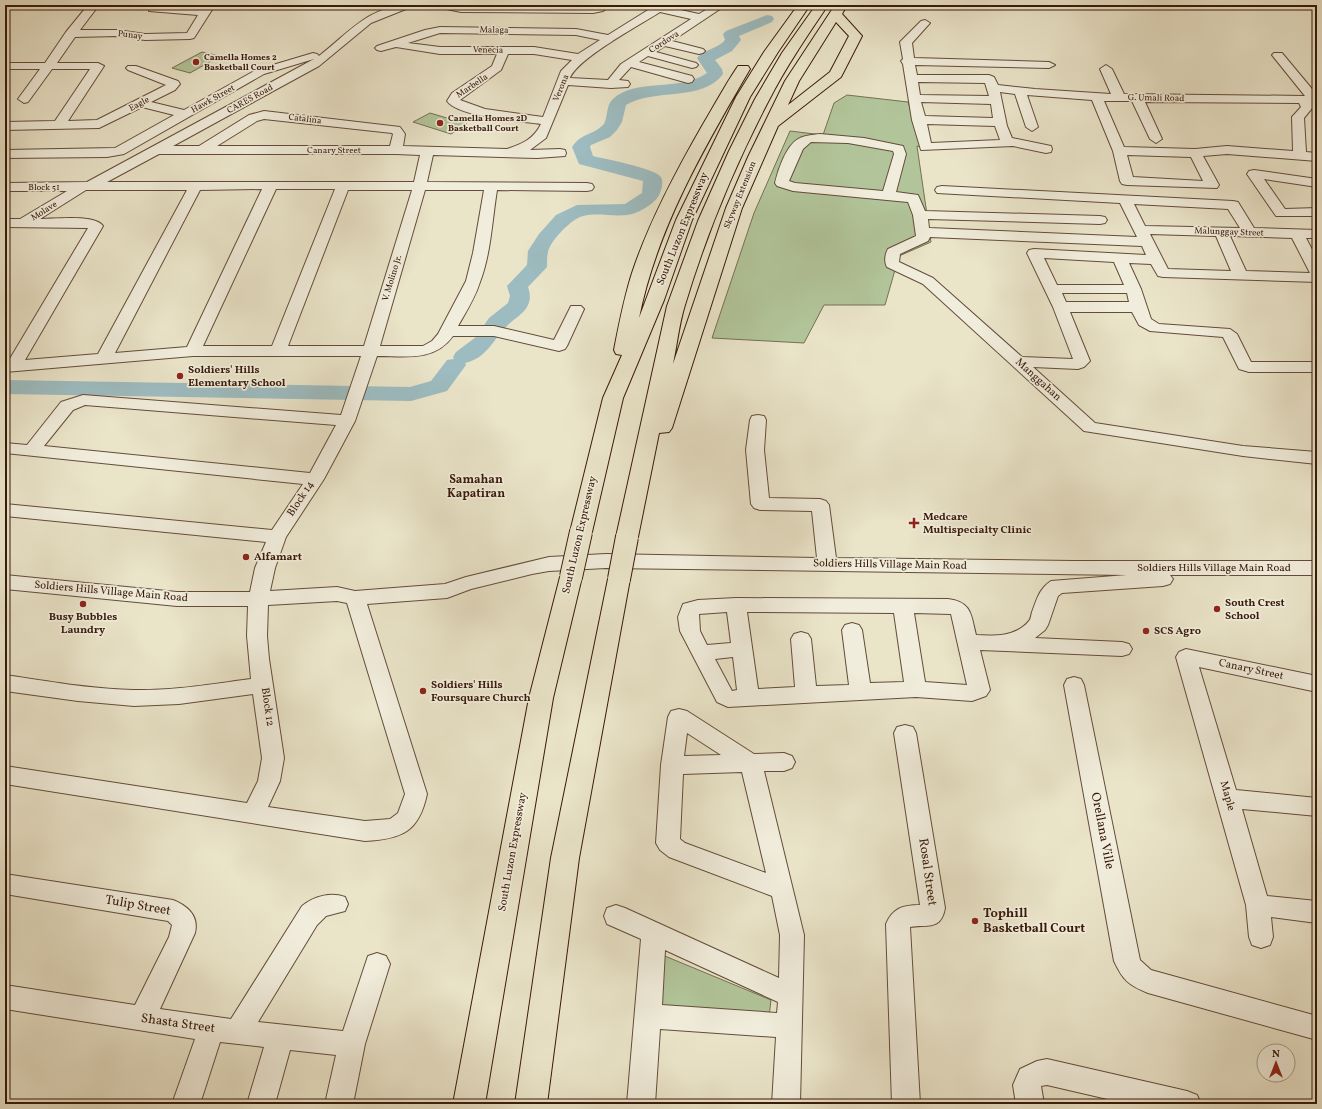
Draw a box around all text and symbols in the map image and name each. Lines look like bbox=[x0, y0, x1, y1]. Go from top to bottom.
street label: Malaga bbox=[479, 23, 509, 37]
street label: Punay bbox=[117, 27, 143, 43]
street label: Cordova bbox=[646, 27, 682, 57]
street label: Venecia bbox=[473, 43, 504, 57]
place label: Camella Homes 2 Basketball Court bbox=[204, 51, 277, 74]
marker: Camella Homes 2 Basketball Court bbox=[191, 57, 201, 67]
street label: Marbella bbox=[454, 70, 491, 101]
street label: Verona bbox=[550, 72, 572, 103]
street label: CARES Road bbox=[225, 81, 275, 117]
street label: Hawk Street bbox=[189, 82, 237, 116]
street label: G. Umali Road bbox=[1128, 91, 1184, 105]
street label: Eagle bbox=[126, 93, 152, 115]
street label: Catalina bbox=[288, 111, 323, 128]
place label: Camella Homes 2D Basketball Court bbox=[448, 112, 528, 135]
marker: Camella Homes 2D Basketball Court bbox=[435, 118, 445, 128]
street label: Canary Street bbox=[307, 144, 361, 157]
street label: Skyway Extension bbox=[721, 159, 760, 231]
street label: South Luzon Expressway bbox=[653, 170, 713, 288]
street label: Block 51 bbox=[28, 181, 60, 194]
street label: Molave bbox=[28, 198, 60, 224]
street label: Malunggay Street bbox=[1194, 224, 1264, 240]
street label: V. Molino Jr. bbox=[379, 253, 405, 303]
street label: Manggahan bbox=[1012, 355, 1065, 405]
place label: Soldiers' Hills Elementary School bbox=[188, 363, 286, 391]
marker: Soldiers' Hills Elementary School bbox=[175, 371, 185, 381]
district label: Samahan Kapatiran bbox=[447, 472, 505, 502]
street label: South Luzon Expressway bbox=[559, 475, 601, 595]
street label: Block 14 bbox=[284, 478, 318, 520]
place label: Medcare Multispecialty Clinic bbox=[923, 510, 1031, 538]
marker: Medcare Multispecialty Clinic bbox=[908, 517, 920, 529]
place label: Alfamart bbox=[254, 550, 302, 565]
marker: Alfamart bbox=[241, 552, 251, 562]
street label: Soldiers Hills Village Main Road bbox=[813, 556, 967, 574]
street label: Soldiers Hills Village Main Road bbox=[1137, 561, 1291, 576]
street label: Soldiers Hills Village Main Road bbox=[34, 578, 188, 606]
place label: South Crest School bbox=[1225, 596, 1285, 624]
marker: Busy Bubbles Laundry bbox=[78, 599, 88, 609]
marker: South Crest School bbox=[1212, 604, 1222, 614]
place label: Busy Bubbles Laundry bbox=[49, 610, 117, 638]
place label: SCS Agro bbox=[1154, 624, 1201, 639]
marker: SCS Agro bbox=[1141, 626, 1151, 636]
street label: Canary Street bbox=[1217, 656, 1285, 684]
place label: Soldiers' Hills Foursquare Church bbox=[431, 678, 531, 706]
marker: Soldiers' Hills Foursquare Church bbox=[418, 686, 428, 696]
street label: Block 12 bbox=[257, 687, 277, 727]
street label: Maple bbox=[1216, 779, 1238, 813]
street label: South Luzon Expressway bbox=[495, 791, 531, 913]
street label: Orellana Ville bbox=[1086, 791, 1118, 871]
street label: Rosal Street bbox=[913, 837, 941, 907]
street label: Tulip Street bbox=[104, 891, 173, 921]
place label: Tophill Basketball Court bbox=[983, 905, 1085, 938]
marker: Tophill Basketball Court bbox=[970, 916, 980, 926]
street label: Shasta Street bbox=[140, 1010, 217, 1038]
north arrow bbox=[1256, 1043, 1296, 1083]
text: N bbox=[1272, 1047, 1280, 1062]

